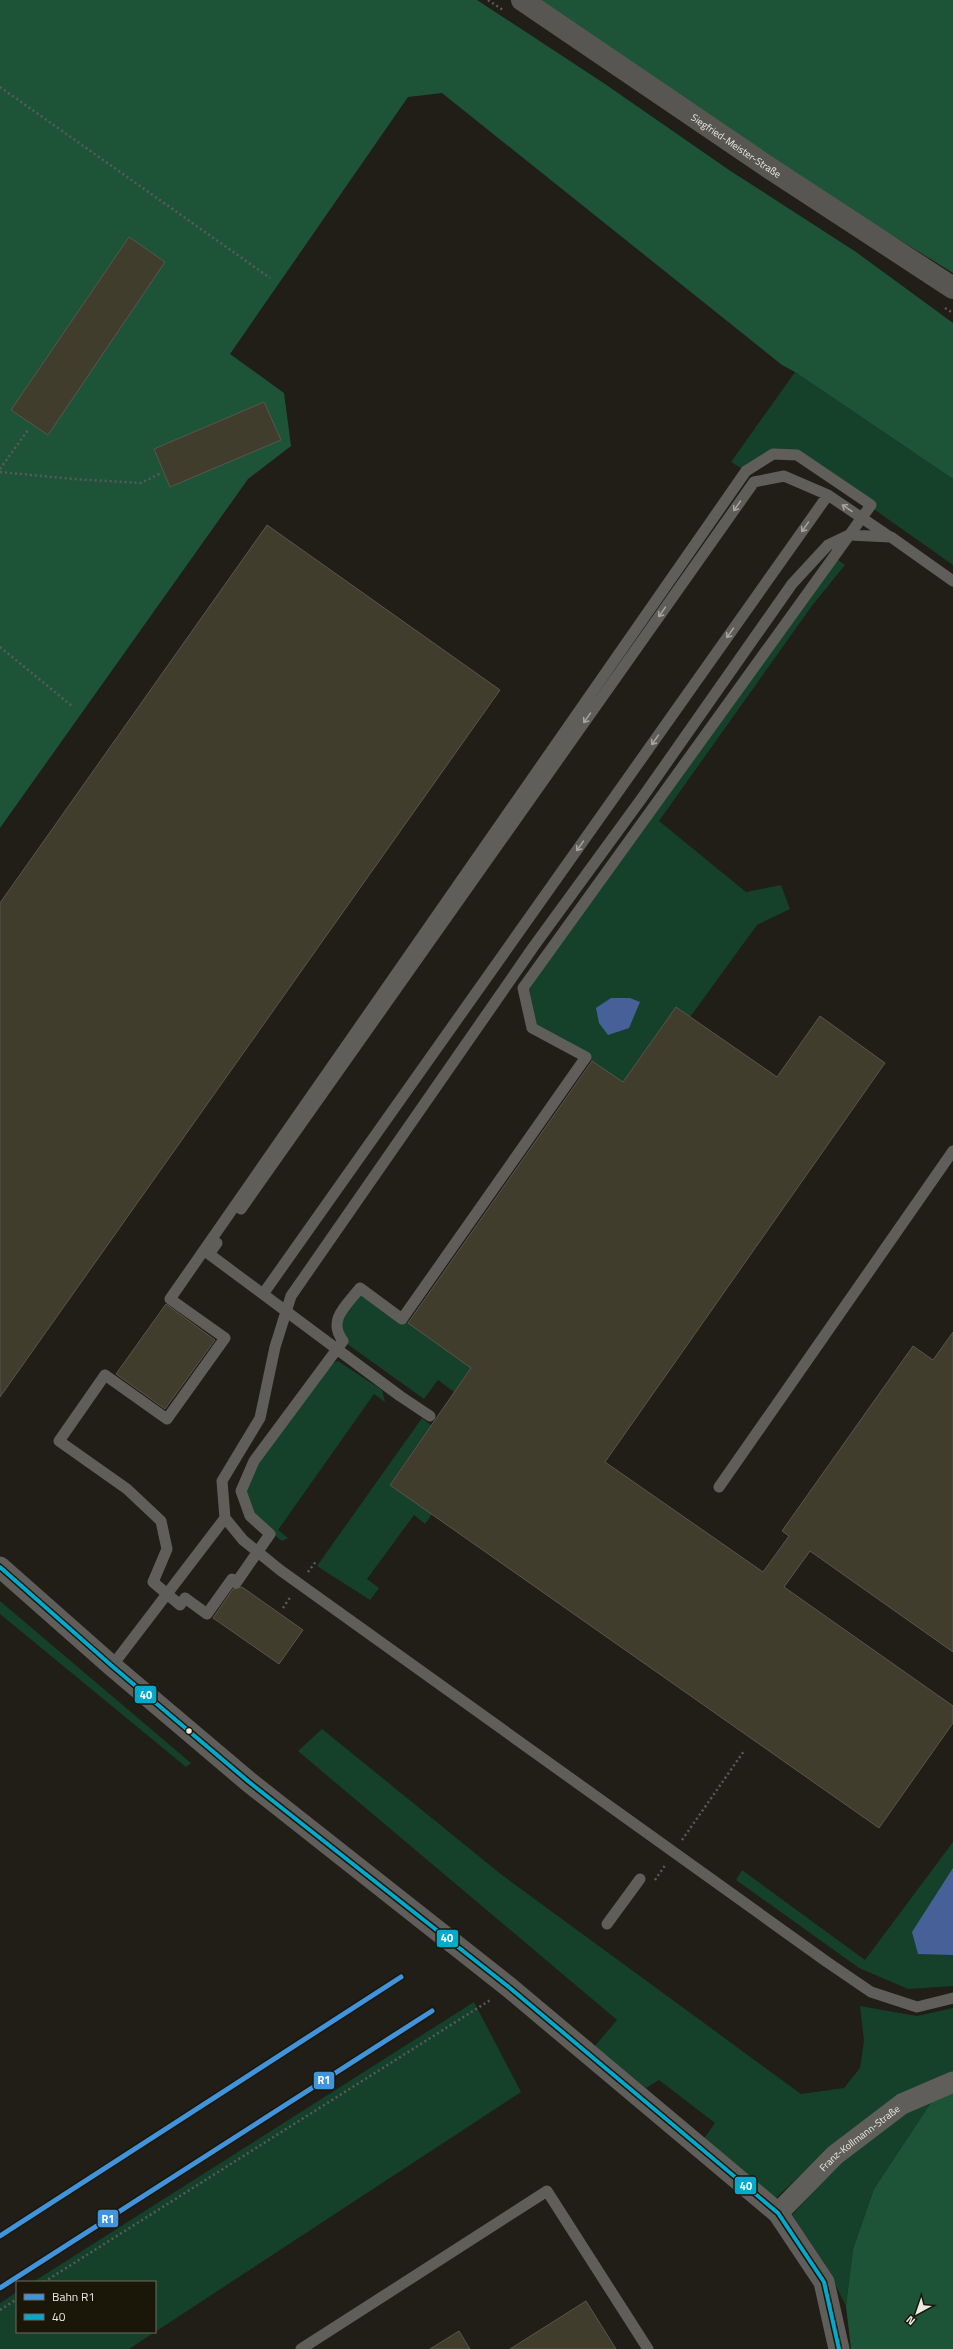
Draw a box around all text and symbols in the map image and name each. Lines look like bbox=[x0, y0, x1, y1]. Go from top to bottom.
street label: Siegfried-Meister-Straße bbox=[688, 110, 784, 182]
one-way arrow bbox=[733, 500, 741, 511]
one-way arrow bbox=[842, 504, 853, 512]
one-way arrow bbox=[801, 522, 809, 533]
one-way arrow bbox=[658, 606, 666, 617]
one-way arrow bbox=[726, 628, 734, 639]
one-way arrow bbox=[583, 713, 592, 724]
one-way arrow bbox=[651, 734, 659, 745]
one-way arrow bbox=[576, 840, 584, 851]
line badge: 40 bbox=[134, 1685, 157, 1704]
text: 40 bbox=[140, 1687, 152, 1703]
unlabelled marker bbox=[184, 1726, 194, 1736]
line badge: 40 bbox=[436, 1929, 459, 1948]
text: 40 bbox=[441, 1930, 453, 1946]
line badge: R1 bbox=[313, 2071, 335, 2090]
text: R1 bbox=[318, 2072, 330, 2088]
street label: Franz-Kollmann-Straße bbox=[816, 2101, 903, 2175]
line badge: 40 bbox=[734, 2176, 757, 2195]
text: 40 bbox=[740, 2178, 752, 2194]
line badge: R1 bbox=[97, 2209, 119, 2228]
text: R1 bbox=[102, 2211, 114, 2227]
legend bbox=[16, 2281, 156, 2333]
text: Bahn R1 bbox=[52, 2287, 95, 2306]
north arrow bbox=[897, 2293, 937, 2333]
text: 40 bbox=[52, 2307, 66, 2326]
text: N bbox=[903, 2312, 919, 2329]

